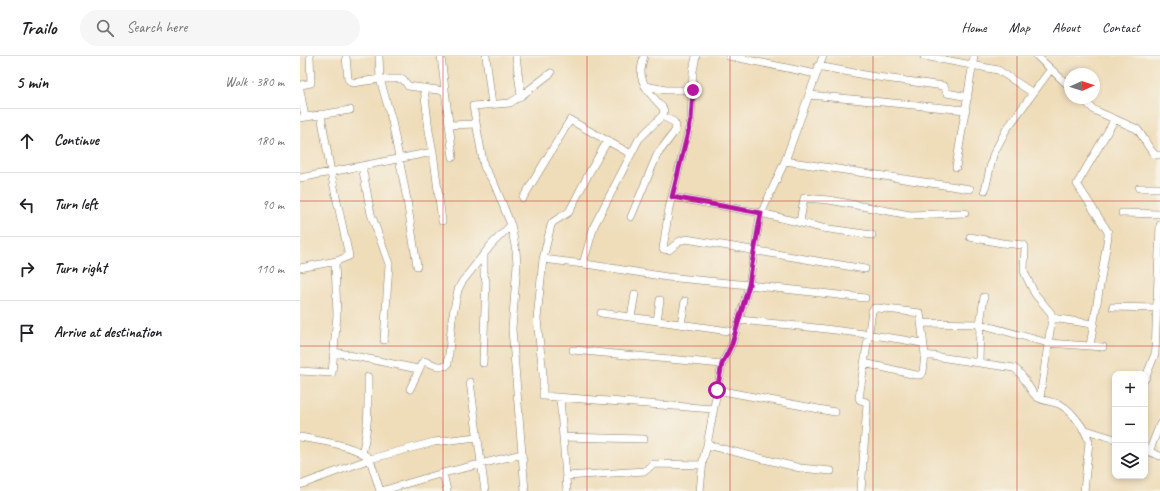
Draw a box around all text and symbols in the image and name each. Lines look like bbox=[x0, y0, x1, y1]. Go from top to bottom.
search box bbox=[80, 10, 360, 46]
text: Trailo bbox=[20, 16, 56, 40]
icon: search bbox=[94, 17, 116, 39]
text: Search here bbox=[126, 18, 188, 37]
text: Home bbox=[961, 19, 987, 36]
text: Map bbox=[1009, 19, 1030, 36]
text: About bbox=[1052, 19, 1080, 36]
text: Contact bbox=[1102, 19, 1140, 36]
north arrow bbox=[1064, 68, 1100, 104]
text: 5 min bbox=[16, 72, 48, 93]
text: Walk · 380 m bbox=[225, 74, 284, 90]
route end bbox=[684, 81, 702, 99]
icon: ahead bbox=[16, 130, 38, 152]
text: Continue bbox=[54, 131, 99, 150]
text: 180 m bbox=[256, 133, 284, 149]
icon: left bbox=[16, 194, 38, 216]
text: Turn left bbox=[54, 195, 97, 214]
text: 90 m bbox=[262, 197, 284, 213]
icon: right bbox=[16, 258, 38, 280]
text: Turn right bbox=[54, 259, 107, 278]
text: 110 m bbox=[256, 261, 284, 277]
icon: arrive bbox=[16, 322, 38, 344]
text: Arrive at destination bbox=[54, 323, 161, 342]
map controls bbox=[1112, 371, 1148, 479]
button: + bbox=[1112, 371, 1148, 407]
route start bbox=[708, 381, 726, 399]
button: − bbox=[1112, 407, 1148, 443]
button: layers bbox=[1112, 443, 1148, 479]

